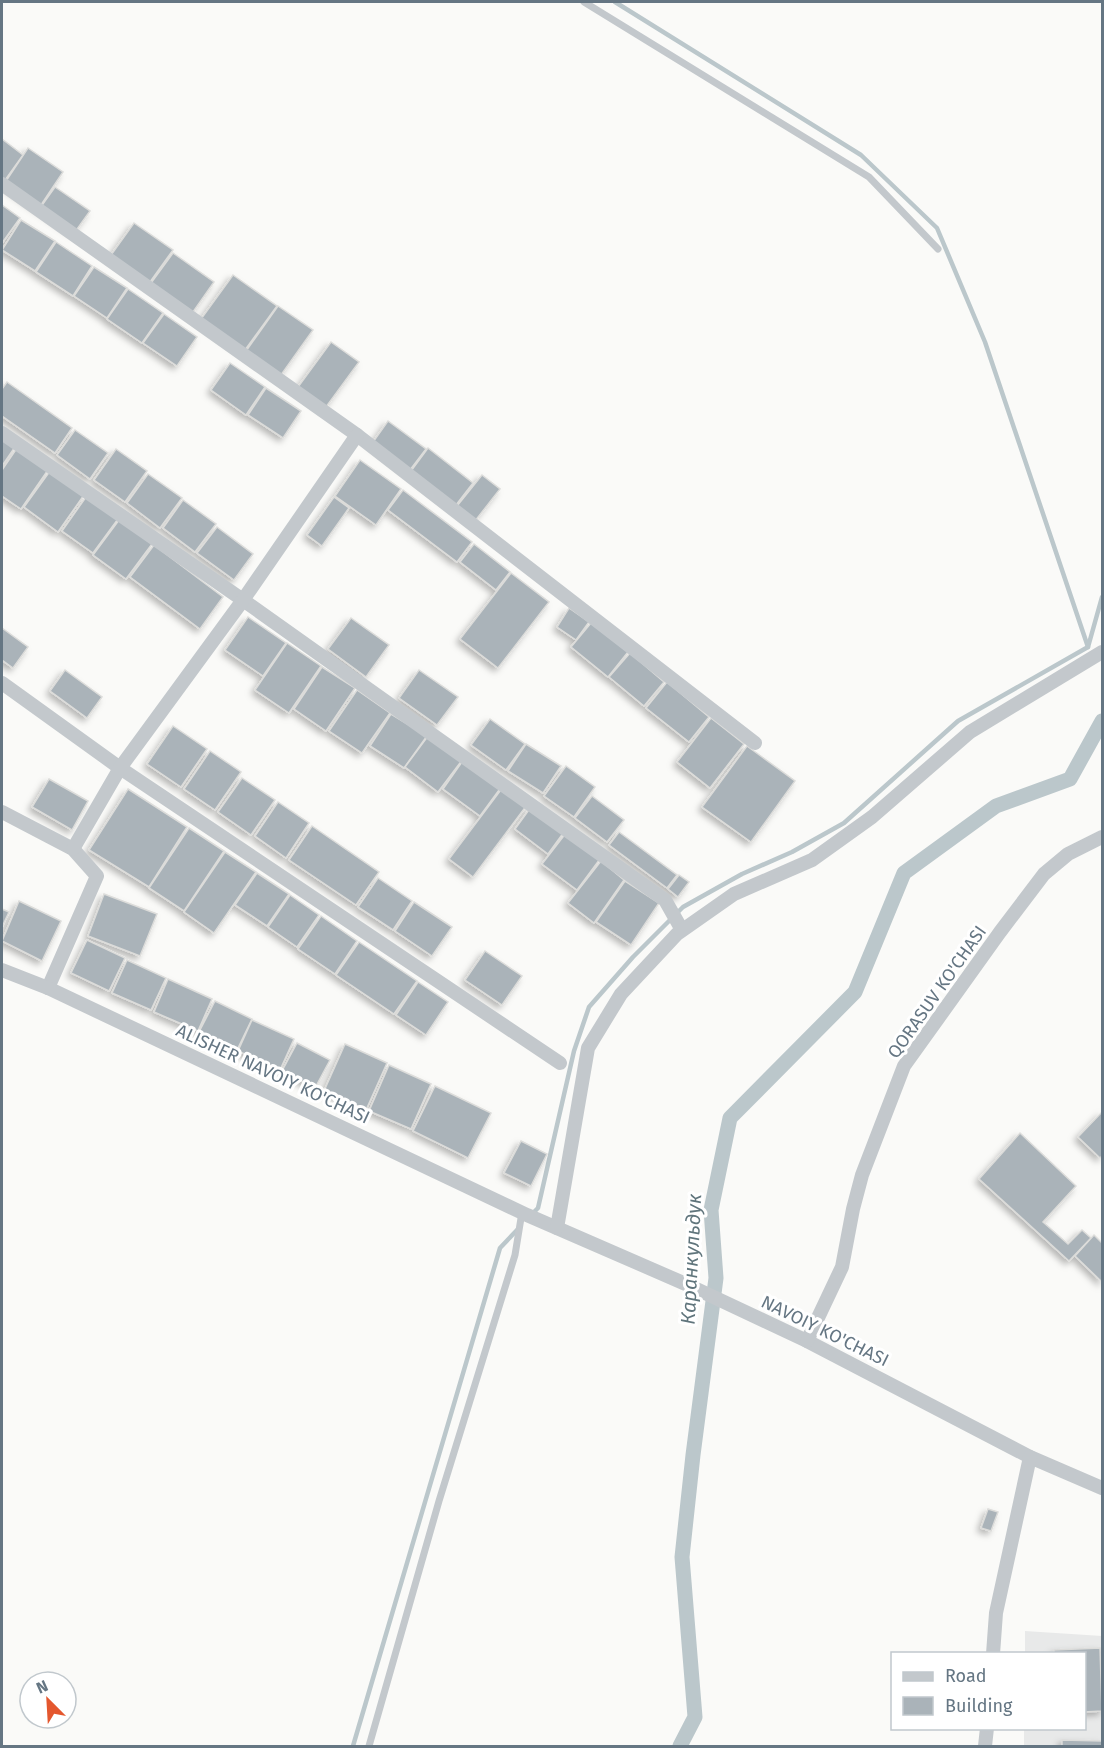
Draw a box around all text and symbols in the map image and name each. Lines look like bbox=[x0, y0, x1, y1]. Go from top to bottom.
street label: QORASUV KO'CHASI bbox=[883, 921, 991, 1063]
street label: ALISHER NAVOIY KO'CHASI bbox=[173, 1019, 373, 1129]
water label: Каранкульдук bbox=[676, 1193, 706, 1325]
street label: NAVOIY KO'CHASI bbox=[758, 1291, 892, 1371]
legend bbox=[891, 1652, 1086, 1730]
text: Road bbox=[945, 1665, 987, 1687]
north arrow bbox=[18, 1670, 78, 1730]
text: N bbox=[33, 1676, 51, 1698]
text: Building bbox=[945, 1695, 1013, 1717]

